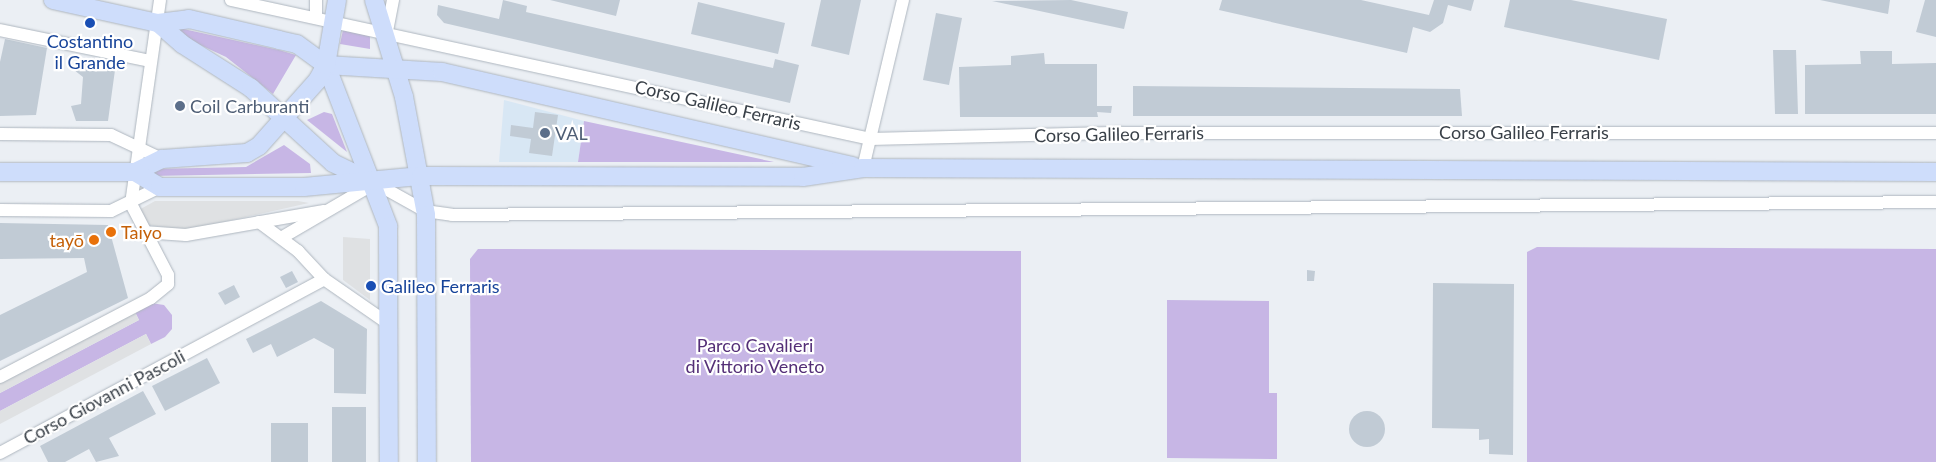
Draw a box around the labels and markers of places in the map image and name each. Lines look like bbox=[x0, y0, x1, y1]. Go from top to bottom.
marker: Costantino il Grande bbox=[84, 17, 96, 29]
place label: Costantino il Grande bbox=[47, 31, 133, 74]
place label: Coil Carburanti bbox=[190, 95, 309, 117]
marker: Coil Carburanti bbox=[174, 100, 186, 112]
place label: VAL bbox=[555, 122, 588, 144]
marker: VAL bbox=[539, 127, 551, 139]
place label: Taiyo bbox=[121, 221, 162, 243]
marker: Taiyo bbox=[105, 226, 117, 238]
place label: tayō bbox=[50, 229, 84, 251]
marker: tayō bbox=[88, 234, 100, 246]
place label: Galileo Ferraris bbox=[381, 275, 500, 297]
marker: Galileo Ferraris bbox=[365, 280, 377, 292]

